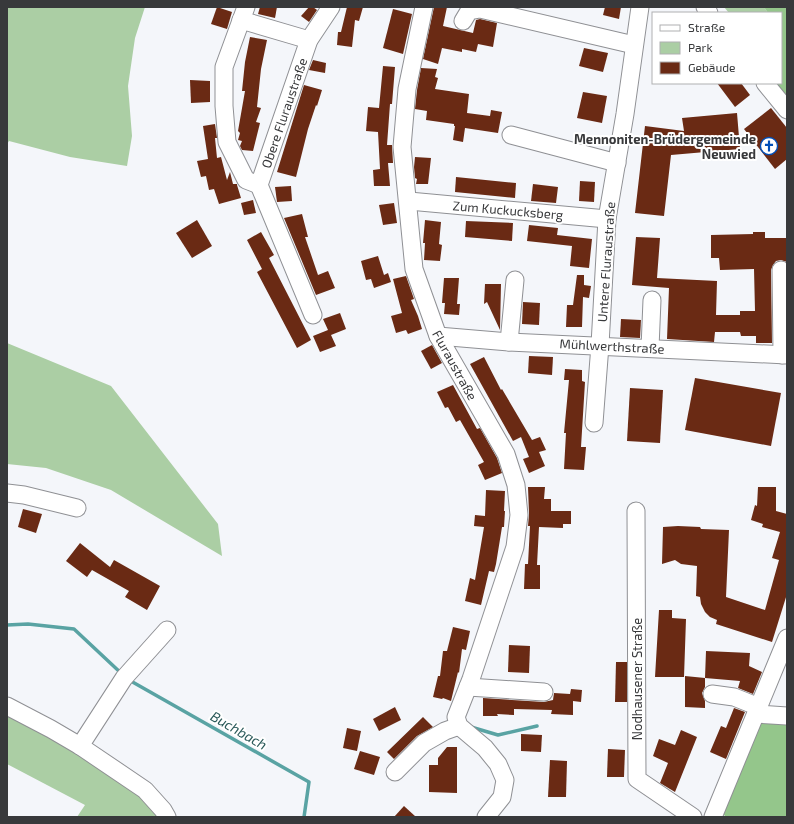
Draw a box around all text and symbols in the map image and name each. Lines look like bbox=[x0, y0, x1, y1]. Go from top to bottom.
legend bbox=[652, 12, 782, 84]
text: Straße bbox=[688, 20, 725, 34]
text: Park bbox=[688, 40, 713, 54]
street label: Obere Fluraustraße bbox=[258, 56, 310, 170]
text: Gebäude bbox=[688, 60, 736, 74]
place label: Mennoniten-Brüdergemeinde Neuwied bbox=[574, 131, 756, 162]
church icon: Mennoniten-Brüdergemeinde Neuwied bbox=[759, 136, 779, 156]
street label: Zum Kuckucksberg bbox=[452, 197, 564, 223]
street label: Untere Fluraustraße bbox=[594, 201, 618, 323]
street label: Fluraustraße bbox=[429, 327, 481, 403]
street label: Mühlwerthstraße bbox=[559, 335, 665, 357]
street label: Nodhausener Straße bbox=[629, 618, 645, 740]
water label: Buchbach bbox=[208, 707, 270, 753]

